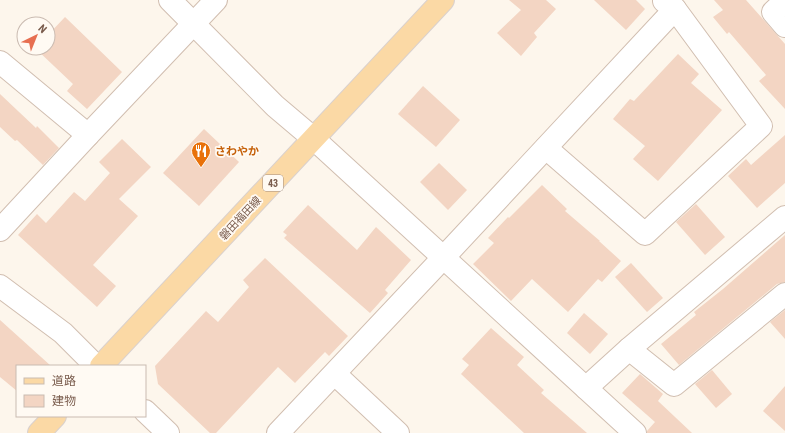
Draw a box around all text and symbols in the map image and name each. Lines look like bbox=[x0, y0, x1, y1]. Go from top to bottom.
north arrow bbox=[16, 16, 56, 56]
text: N bbox=[36, 22, 50, 36]
restaurant icon: さわやか bbox=[190, 140, 212, 168]
place label: さわやか bbox=[215, 145, 259, 158]
road number: 43 bbox=[263, 175, 283, 191]
street label: 磐田福田線 bbox=[217, 194, 264, 243]
legend bbox=[16, 365, 146, 417]
text: 道路 bbox=[52, 374, 76, 388]
text: 建物 bbox=[52, 394, 76, 408]

